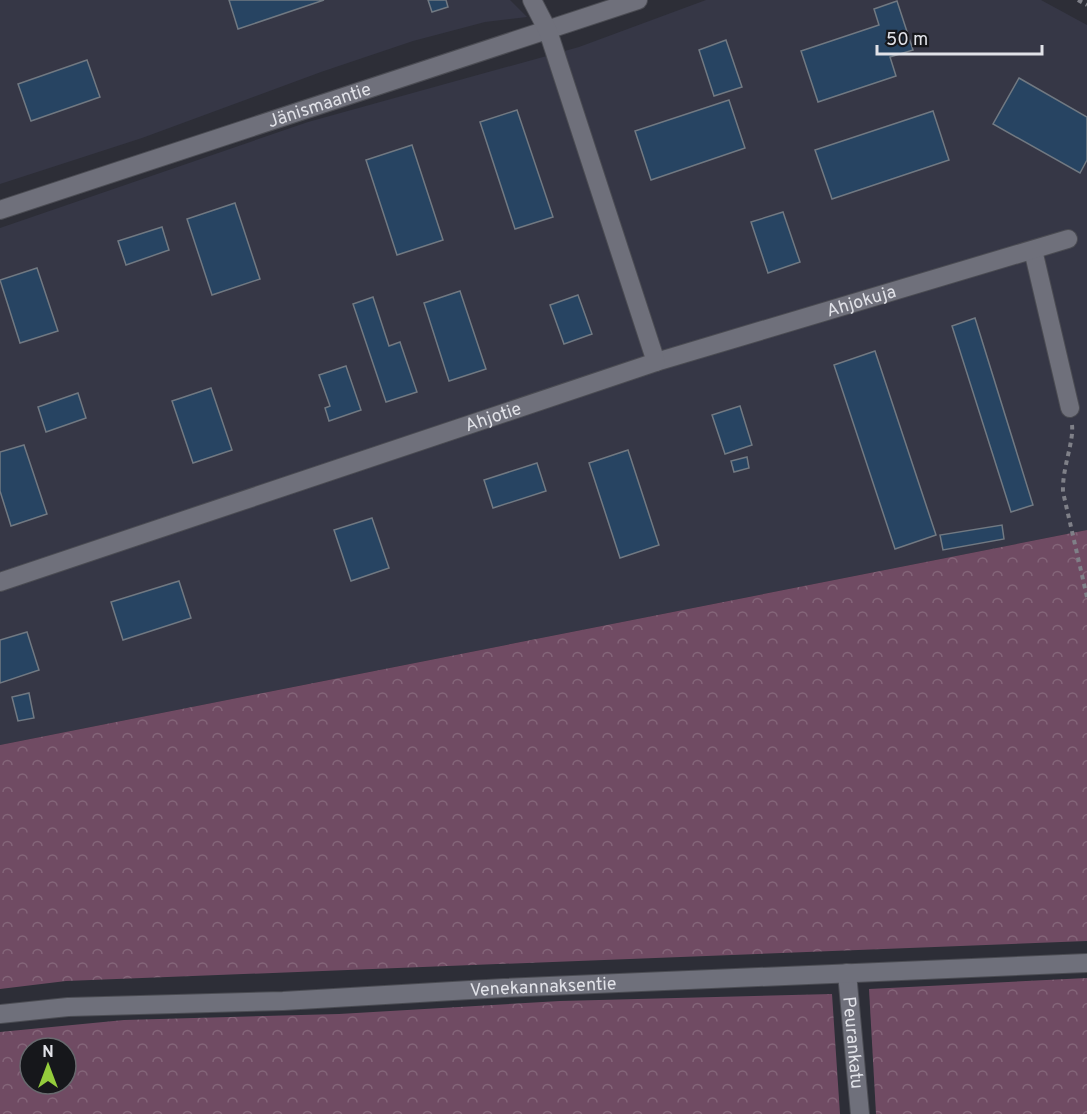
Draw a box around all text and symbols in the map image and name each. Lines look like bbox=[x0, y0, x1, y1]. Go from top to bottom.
scale bar bbox=[877, 18, 1042, 56]
text: 50 m bbox=[886, 29, 928, 52]
street label: Jänismaantie bbox=[265, 79, 374, 134]
street label: Ahjokuja bbox=[824, 281, 899, 323]
street label: Ahjotie bbox=[462, 398, 525, 438]
street label: Venekannaksentie bbox=[469, 973, 617, 1003]
street label: Peurankatu bbox=[836, 996, 868, 1090]
north arrow bbox=[18, 1036, 78, 1096]
text: N bbox=[42, 1043, 54, 1063]

